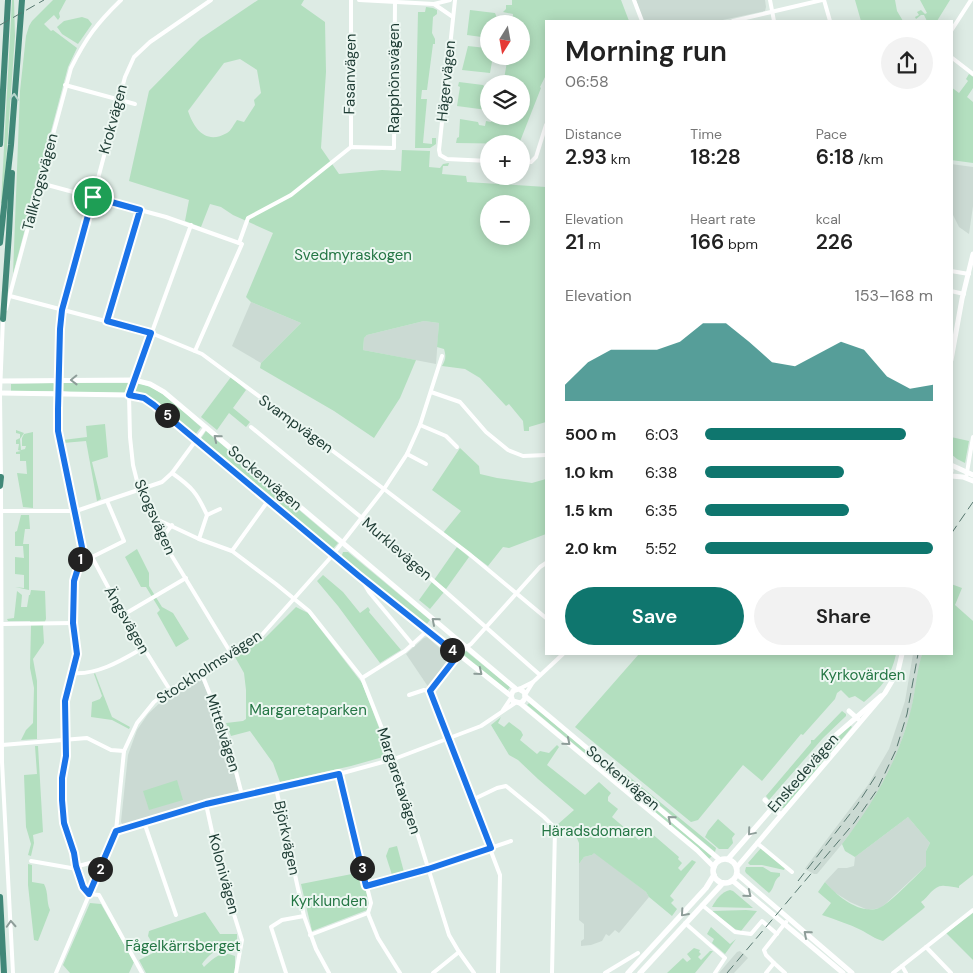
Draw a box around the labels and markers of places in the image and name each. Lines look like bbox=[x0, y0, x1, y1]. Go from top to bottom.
pin bbox=[72, 176, 114, 218]
pin: 5 bbox=[154, 402, 180, 428]
pin: 1 bbox=[68, 546, 92, 572]
pin: 4 bbox=[440, 638, 464, 662]
pin: 2 bbox=[88, 856, 112, 882]
pin: 3 bbox=[350, 856, 374, 880]

